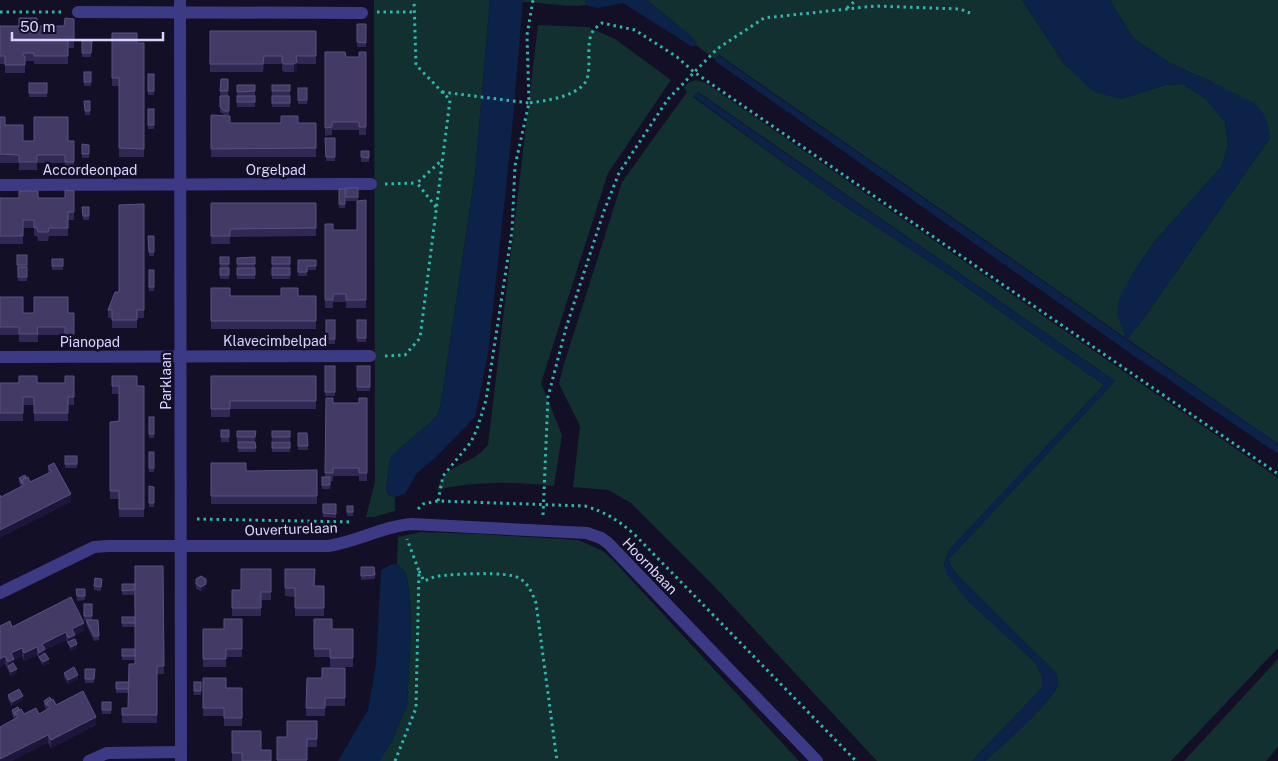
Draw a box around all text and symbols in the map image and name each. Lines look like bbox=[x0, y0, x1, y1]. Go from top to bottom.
scale bar bbox=[12, 10, 164, 42]
text: 50 m bbox=[20, 18, 55, 35]
street label: Accordeonpad bbox=[43, 162, 137, 178]
street label: Orgelpad bbox=[246, 162, 306, 178]
street label: Klavecimbelpad bbox=[223, 333, 327, 349]
street label: Pianopad bbox=[60, 334, 120, 350]
street label: Parklaan bbox=[158, 352, 174, 410]
street label: Ouverturelaan bbox=[244, 519, 338, 539]
street label: Hoornbaan bbox=[619, 535, 681, 597]

